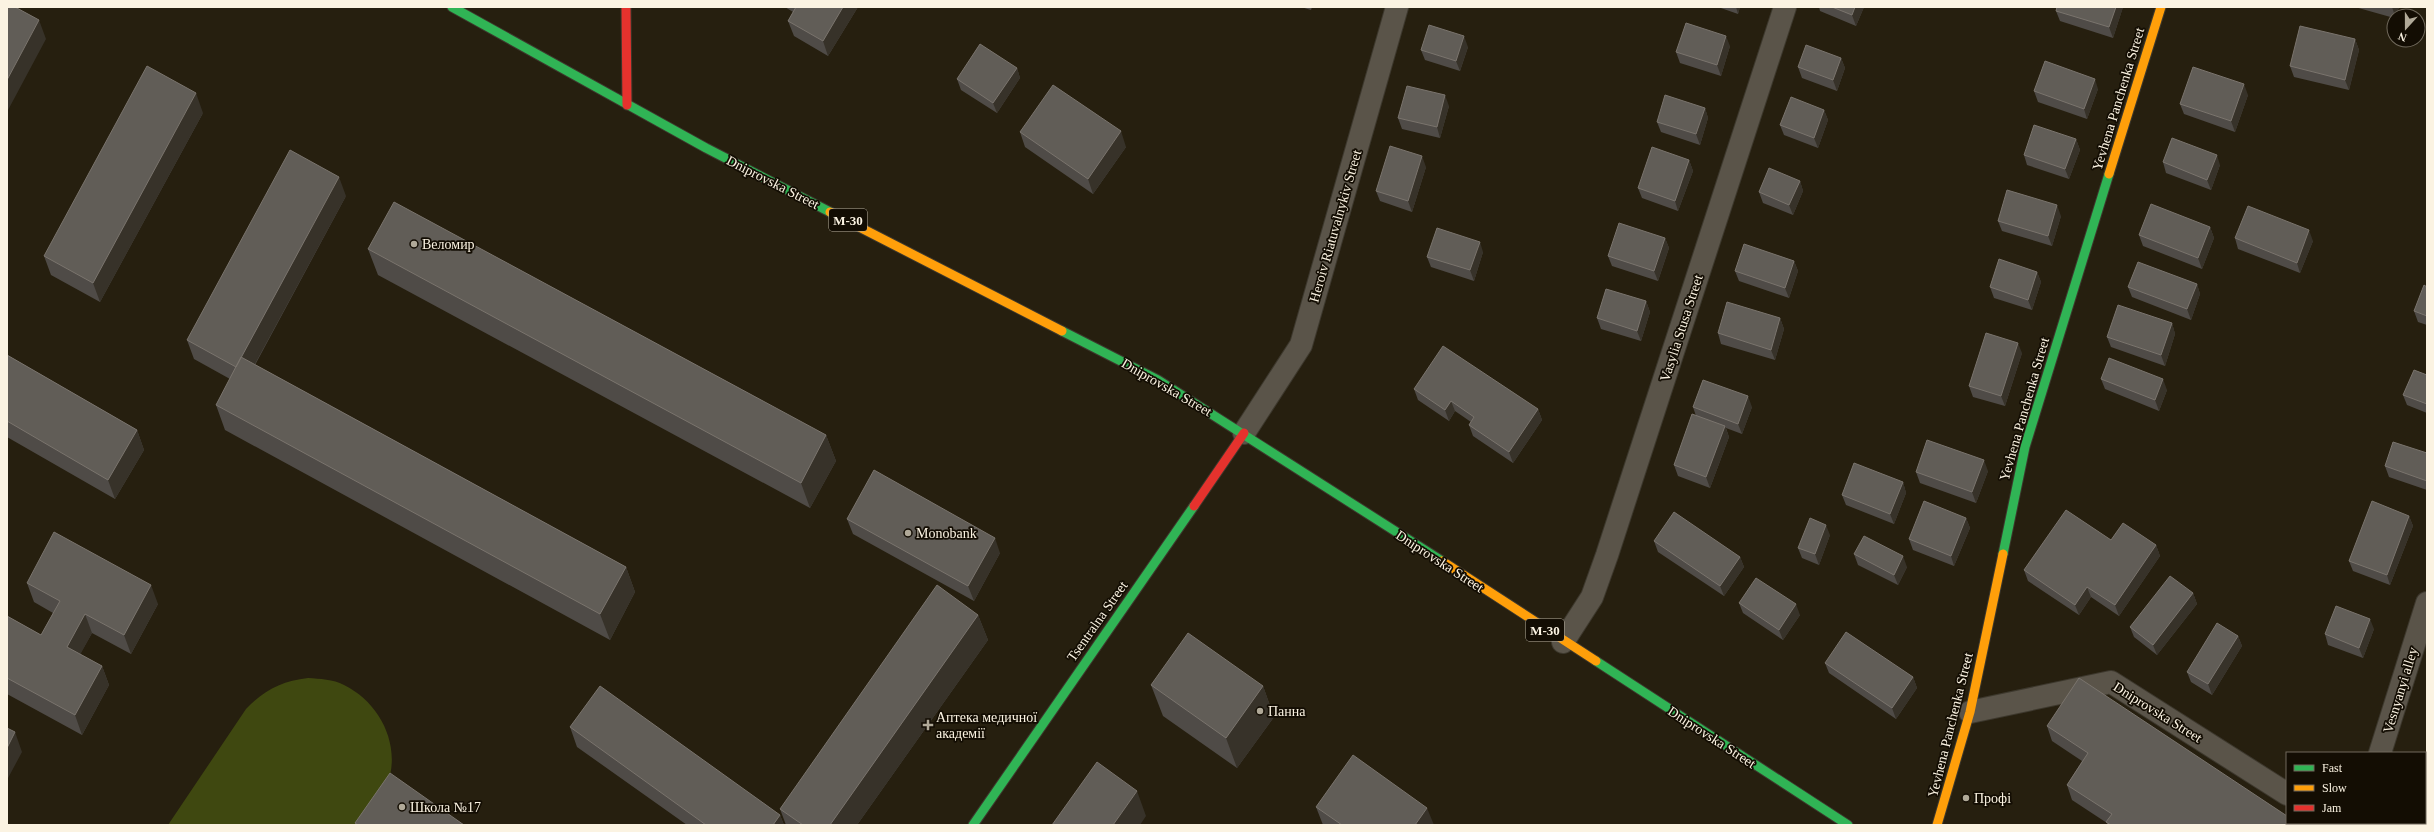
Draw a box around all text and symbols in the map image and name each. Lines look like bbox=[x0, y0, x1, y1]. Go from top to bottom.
north arrow bbox=[2386, 8, 2426, 48]
street label: Yevhena Panchenka Street bbox=[2090, 26, 2147, 172]
text: N bbox=[2397, 30, 2408, 44]
street label: Heroiv Riatuvalnykiv Street bbox=[1307, 148, 1364, 304]
street label: Dniprovska Street bbox=[724, 153, 821, 212]
road number: М-30 bbox=[829, 209, 867, 231]
place label: Веломир bbox=[422, 237, 475, 252]
marker: Веломир bbox=[409, 239, 419, 249]
street label: Vasylia Stusa Street bbox=[1657, 273, 1706, 383]
street label: Yevhena Panchenka Street bbox=[1997, 336, 2052, 483]
street label: Dniprovska Street bbox=[1119, 356, 1215, 419]
place label: Monobank bbox=[916, 526, 977, 541]
street label: Dniprovska Street bbox=[1393, 527, 1486, 595]
marker: Monobank bbox=[903, 528, 913, 538]
street label: Tsentralna Street bbox=[1064, 578, 1131, 664]
road number: М-30 bbox=[1526, 619, 1564, 641]
street label: Vesnyanyi alley bbox=[2380, 645, 2421, 735]
street label: Yevhena Panchenka Street bbox=[1925, 651, 1976, 799]
street label: Dniprovska Street bbox=[2111, 679, 2205, 746]
street label: Dniprovska Street bbox=[1665, 703, 1758, 771]
place label: Панна bbox=[1268, 704, 1306, 719]
marker: Панна bbox=[1255, 706, 1265, 716]
place label: Аптека медичної академії bbox=[936, 710, 1037, 741]
marker: Аптека медичної академії bbox=[923, 720, 933, 730]
legend bbox=[2286, 752, 2426, 824]
text: Fast bbox=[2322, 761, 2343, 775]
text: Slow bbox=[2322, 781, 2347, 795]
place label: Профі bbox=[1974, 791, 2011, 806]
marker: Профі bbox=[1961, 793, 1971, 803]
place label: Школа №17 bbox=[410, 800, 481, 815]
text: Jam bbox=[2322, 801, 2342, 815]
marker: Школа №17 bbox=[397, 802, 407, 812]

